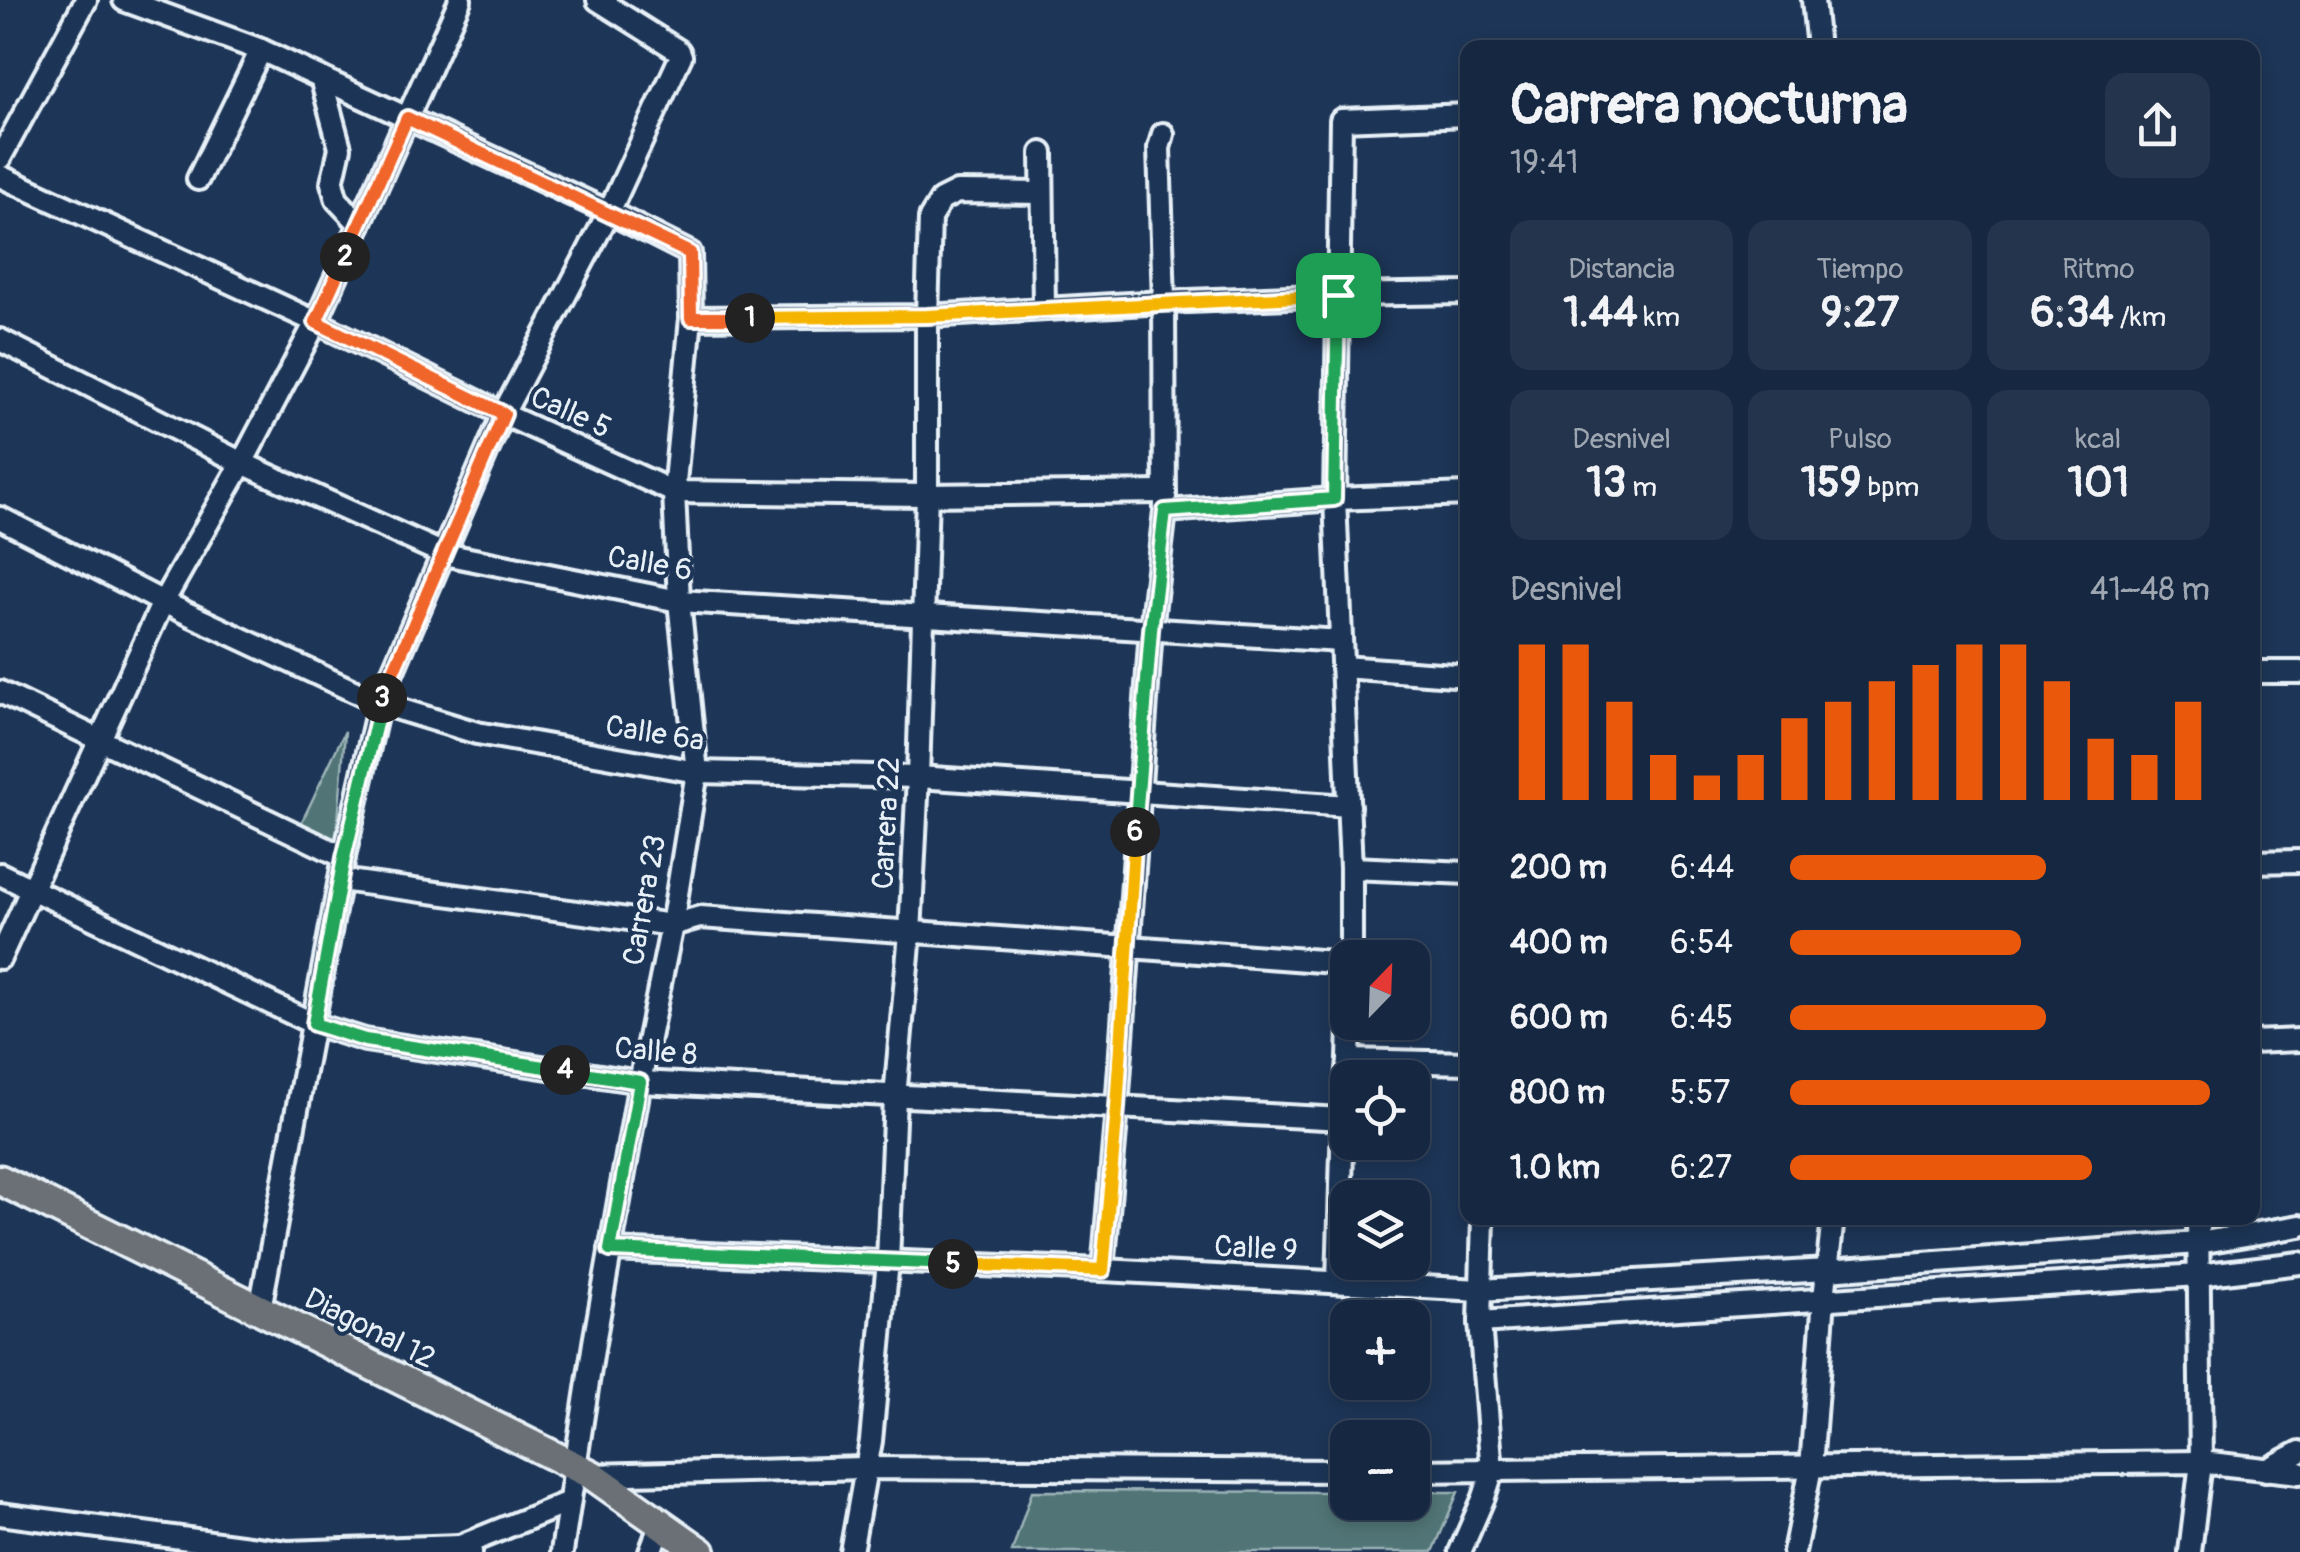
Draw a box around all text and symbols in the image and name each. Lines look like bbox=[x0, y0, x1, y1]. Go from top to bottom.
text: Carrera nocturna bbox=[1510, 71, 1908, 140]
button: share bbox=[2105, 73, 2210, 178]
text: 19:41 bbox=[1510, 143, 1579, 183]
pin: 2 bbox=[320, 232, 370, 282]
text: 2 bbox=[337, 239, 353, 274]
text: Distancia bbox=[1568, 252, 1675, 287]
text: Tiempo bbox=[1816, 252, 1904, 287]
text: Ritmo bbox=[2062, 252, 2135, 287]
pin bbox=[1296, 253, 1381, 338]
icon: arrive bbox=[1311, 268, 1366, 323]
text: 1.44 bbox=[1563, 287, 1638, 339]
text: 9:27 bbox=[1821, 287, 1899, 339]
text: 6:34 bbox=[2030, 287, 2114, 339]
pin: 1 bbox=[725, 293, 775, 343]
text: 1 bbox=[745, 300, 755, 335]
text: km bbox=[1638, 300, 1680, 335]
text: /km bbox=[2114, 300, 2166, 335]
street label: Calle 5 bbox=[525, 378, 617, 447]
text: Desnivel bbox=[1572, 422, 1671, 457]
text: Pulso bbox=[1828, 422, 1892, 457]
text: kcal bbox=[2076, 422, 2121, 457]
text: 13 bbox=[1586, 457, 1626, 509]
text: 159 bbox=[1801, 457, 1861, 509]
text: 101 bbox=[2068, 457, 2129, 509]
text: m bbox=[1626, 470, 1657, 505]
text: bpm bbox=[1861, 470, 1919, 505]
street label: Calle 6 bbox=[605, 538, 695, 589]
text: Desnivel bbox=[1510, 570, 1623, 610]
text: 41–48 m bbox=[2090, 570, 2210, 610]
pin: 3 bbox=[357, 673, 407, 723]
text: 3 bbox=[374, 680, 390, 715]
street label: Calle 6a bbox=[603, 707, 707, 760]
street label: Carrera 22 bbox=[865, 756, 908, 890]
pin: 6 bbox=[1110, 807, 1160, 857]
text: 6 bbox=[1127, 814, 1143, 849]
street label: Carrera 23 bbox=[615, 832, 674, 968]
text: 200 m bbox=[1510, 848, 1607, 888]
text: 6:44 bbox=[1670, 848, 1734, 888]
text: 400 m bbox=[1510, 923, 1608, 963]
text: 6:54 bbox=[1670, 923, 1733, 963]
north arrow bbox=[1330, 940, 1430, 1040]
map controls bbox=[1330, 940, 1430, 1520]
text: 600 m bbox=[1510, 998, 1608, 1038]
text: 6:45 bbox=[1670, 998, 1733, 1038]
street label: Calle 8 bbox=[613, 1029, 699, 1074]
pin: 4 bbox=[540, 1045, 590, 1095]
text: 4 bbox=[557, 1052, 573, 1087]
button: locate bbox=[1330, 1060, 1430, 1160]
text: 800 m bbox=[1510, 1073, 1605, 1113]
text: 5:57 bbox=[1670, 1073, 1730, 1113]
text: 1.0 km bbox=[1510, 1148, 1600, 1188]
text: 6:27 bbox=[1670, 1148, 1732, 1188]
button: layers bbox=[1330, 1180, 1430, 1280]
street label: Calle 9 bbox=[1213, 1228, 1299, 1269]
pin: 5 bbox=[928, 1239, 978, 1289]
text: 5 bbox=[945, 1246, 961, 1281]
street label: Diagonal 12 bbox=[298, 1280, 441, 1377]
button: + bbox=[1330, 1300, 1430, 1400]
button: − bbox=[1330, 1420, 1430, 1520]

